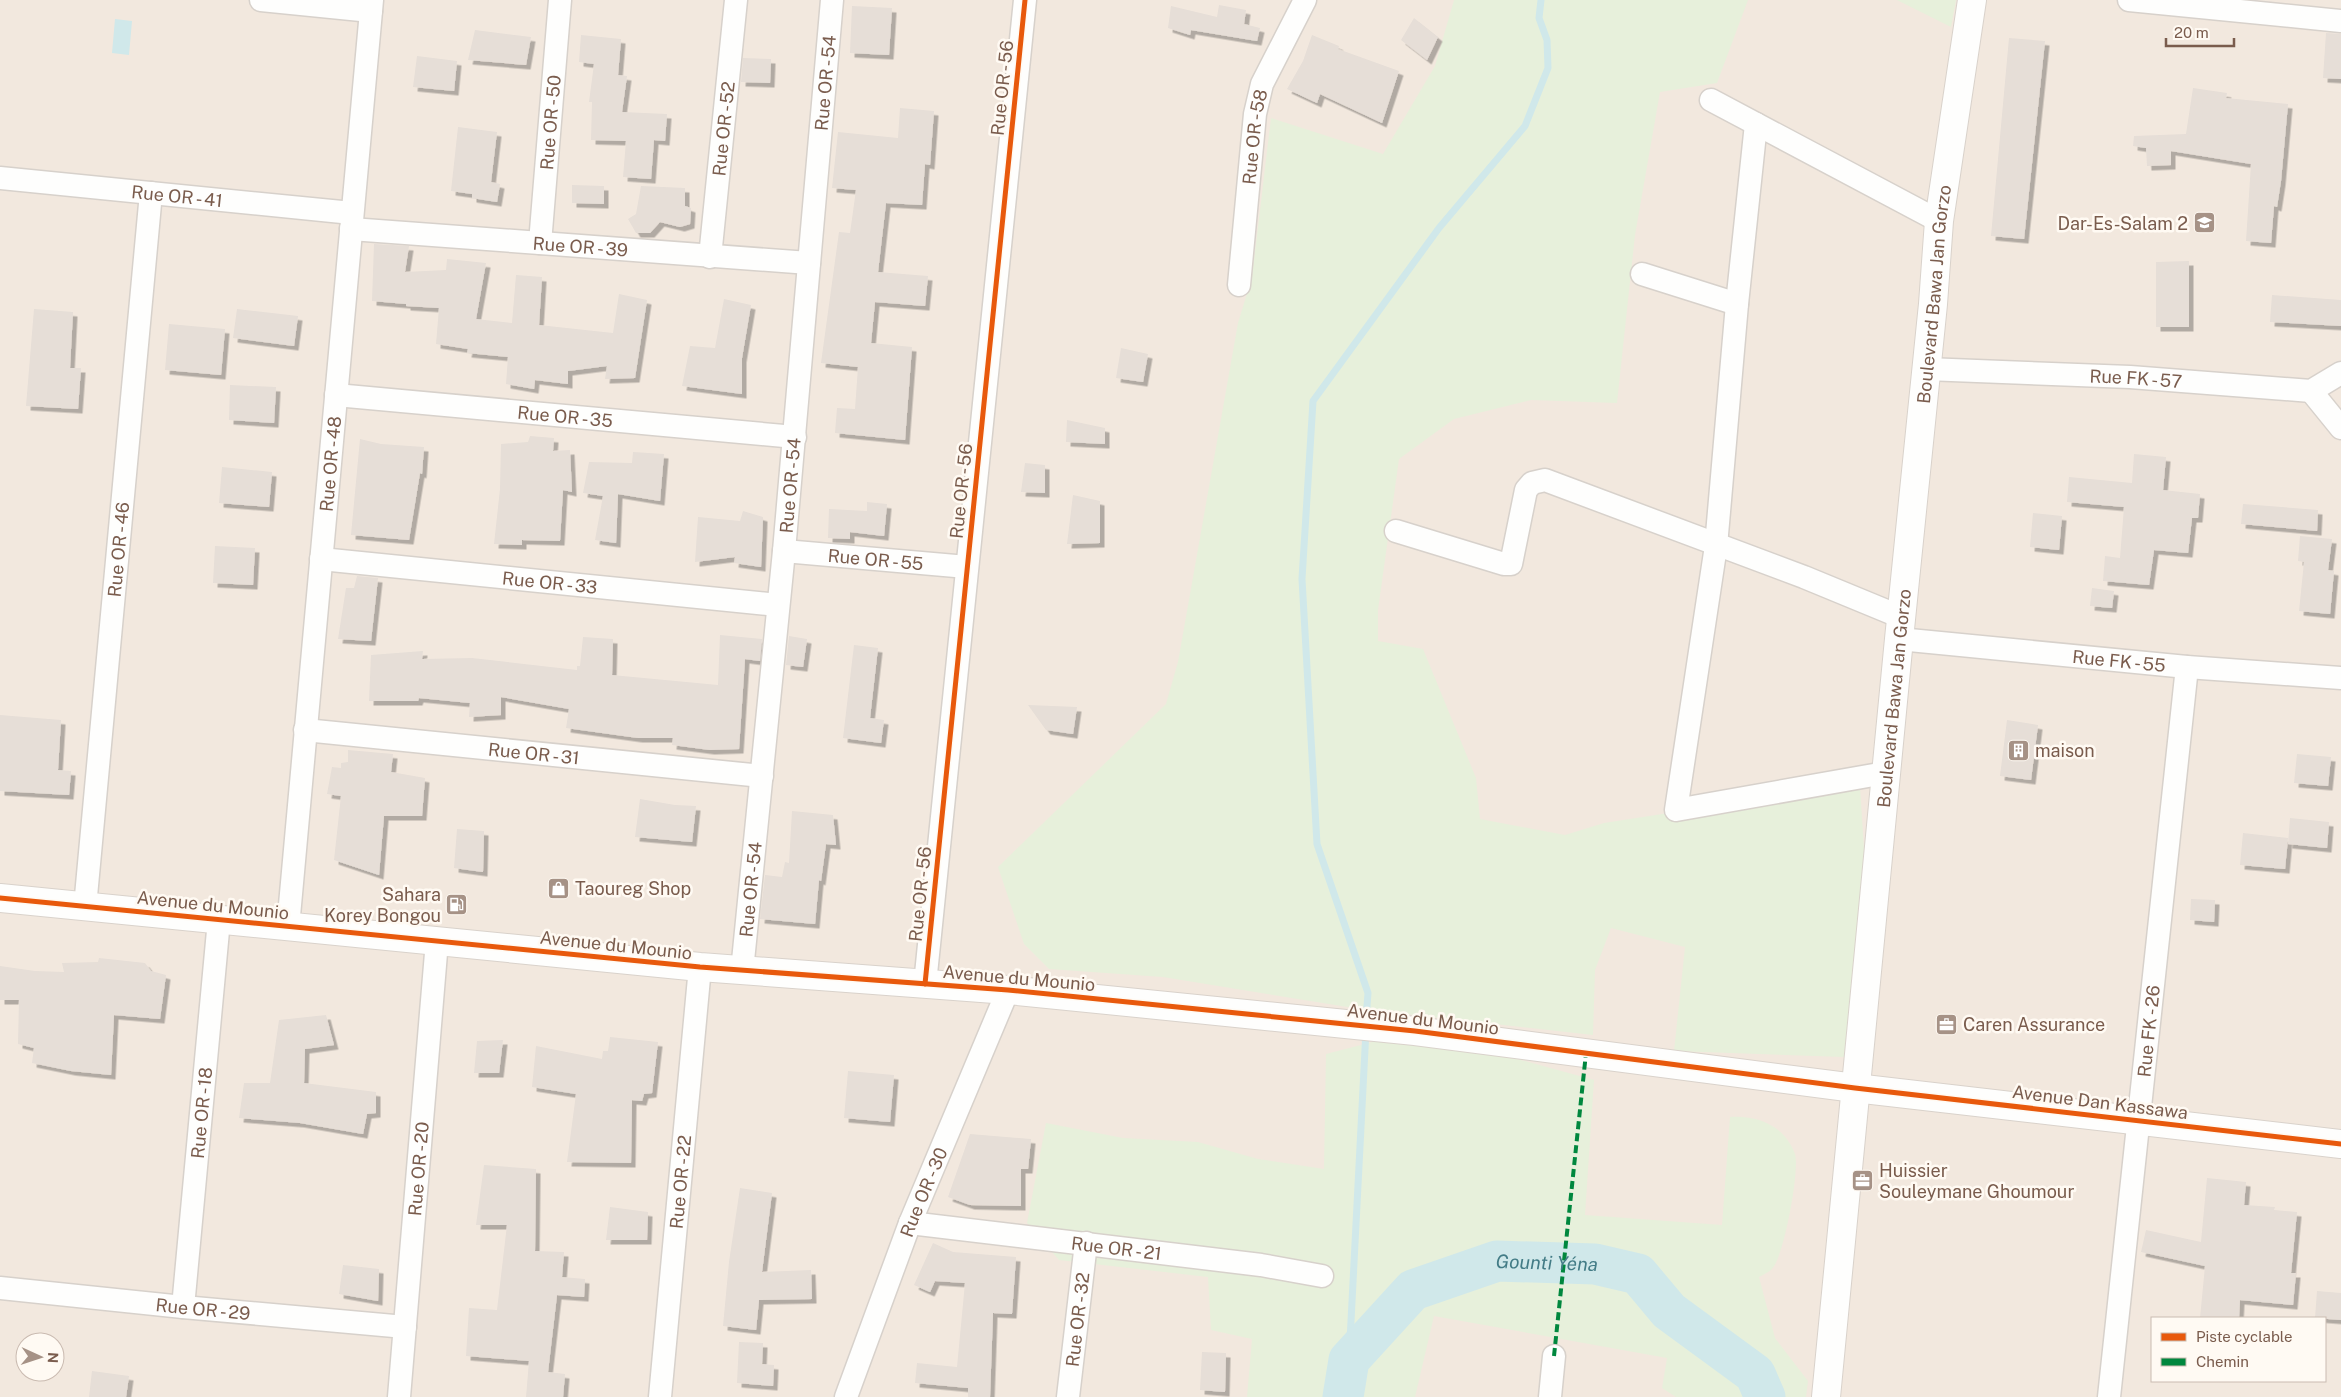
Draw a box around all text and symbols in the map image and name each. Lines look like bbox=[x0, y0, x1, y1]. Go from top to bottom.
scale bar bbox=[2166, 15, 2234, 47]
text: 20 m bbox=[2174, 24, 2209, 41]
street label: Rue OR - 54 bbox=[810, 34, 839, 132]
street label: Rue OR - 56 bbox=[987, 39, 1017, 137]
street label: Rue OR - 50 bbox=[536, 74, 564, 171]
street label: Rue OR - 52 bbox=[708, 80, 738, 177]
street label: Rue OR - 58 bbox=[1238, 87, 1271, 185]
street label: Rue OR - 41 bbox=[131, 181, 224, 211]
street label: Boulevard Bawa Jan Gorzo bbox=[1912, 183, 1955, 405]
school or university icon: Dar-Es-Salam 2 bbox=[2192, 211, 2216, 235]
place label: Dar-Es-Salam 2 bbox=[2058, 213, 2188, 234]
street label: Rue OR - 39 bbox=[532, 232, 629, 260]
street label: Rue FK - 57 bbox=[2089, 365, 2183, 392]
street label: Rue OR - 35 bbox=[516, 401, 614, 431]
street label: Rue OR - 48 bbox=[315, 415, 345, 513]
street label: Rue OR - 54 bbox=[775, 437, 804, 534]
street label: Rue OR - 56 bbox=[946, 442, 976, 540]
street label: Rue OR - 46 bbox=[103, 501, 133, 598]
street label: Rue OR - 55 bbox=[827, 544, 924, 574]
street label: Rue OR - 33 bbox=[501, 567, 598, 597]
street label: Boulevard Bawa Jan Gorzo bbox=[1872, 588, 1915, 809]
street label: Rue FK - 55 bbox=[2071, 645, 2167, 675]
street label: Rue OR - 31 bbox=[487, 738, 580, 768]
building icon: maison bbox=[2007, 738, 2031, 762]
place label: maison bbox=[2035, 740, 2095, 761]
street label: Rue OR - 54 bbox=[735, 841, 765, 938]
street label: Rue OR - 56 bbox=[905, 845, 935, 943]
shop icon: Taoureg Shop bbox=[547, 876, 571, 900]
place label: Taoureg Shop bbox=[575, 878, 691, 899]
place label: Sahara Korey Bongou bbox=[324, 884, 441, 926]
street label: Avenue du Mounio bbox=[136, 887, 290, 923]
fuel station icon: Sahara Korey Bongou bbox=[445, 892, 469, 916]
street label: Avenue du Mounio bbox=[539, 927, 693, 963]
street label: Avenue du Mounio bbox=[942, 961, 1096, 995]
street label: Rue FK - 26 bbox=[2133, 984, 2163, 1078]
street label: Avenue du Mounio bbox=[1346, 999, 1500, 1039]
office icon: Caren Assurance bbox=[1935, 1012, 1959, 1036]
place label: Caren Assurance bbox=[1963, 1014, 2105, 1035]
street label: Rue OR - 18 bbox=[186, 1066, 216, 1160]
street label: Avenue Dan Kassawa bbox=[2011, 1081, 2189, 1123]
street label: Rue OR - 20 bbox=[404, 1121, 432, 1217]
street label: Rue OR - 22 bbox=[665, 1134, 695, 1230]
street label: Rue OR - 30 bbox=[895, 1144, 951, 1240]
place label: Huissier Souleymane Ghoumour bbox=[1879, 1160, 2074, 1202]
office icon: Huissier Souleymane Ghoumour bbox=[1851, 1168, 1875, 1192]
street label: Rue OR - 21 bbox=[1070, 1232, 1163, 1264]
water label: Gounti Yéna bbox=[1495, 1250, 1598, 1275]
street label: Rue OR - 32 bbox=[1061, 1271, 1093, 1368]
street label: Rue OR - 29 bbox=[155, 1294, 251, 1324]
legend bbox=[2151, 1317, 2326, 1382]
text: Piste cyclable bbox=[2196, 1328, 2293, 1345]
north arrow bbox=[15, 1332, 65, 1382]
text: N bbox=[45, 1352, 61, 1364]
text: Chemin bbox=[2196, 1353, 2249, 1370]

